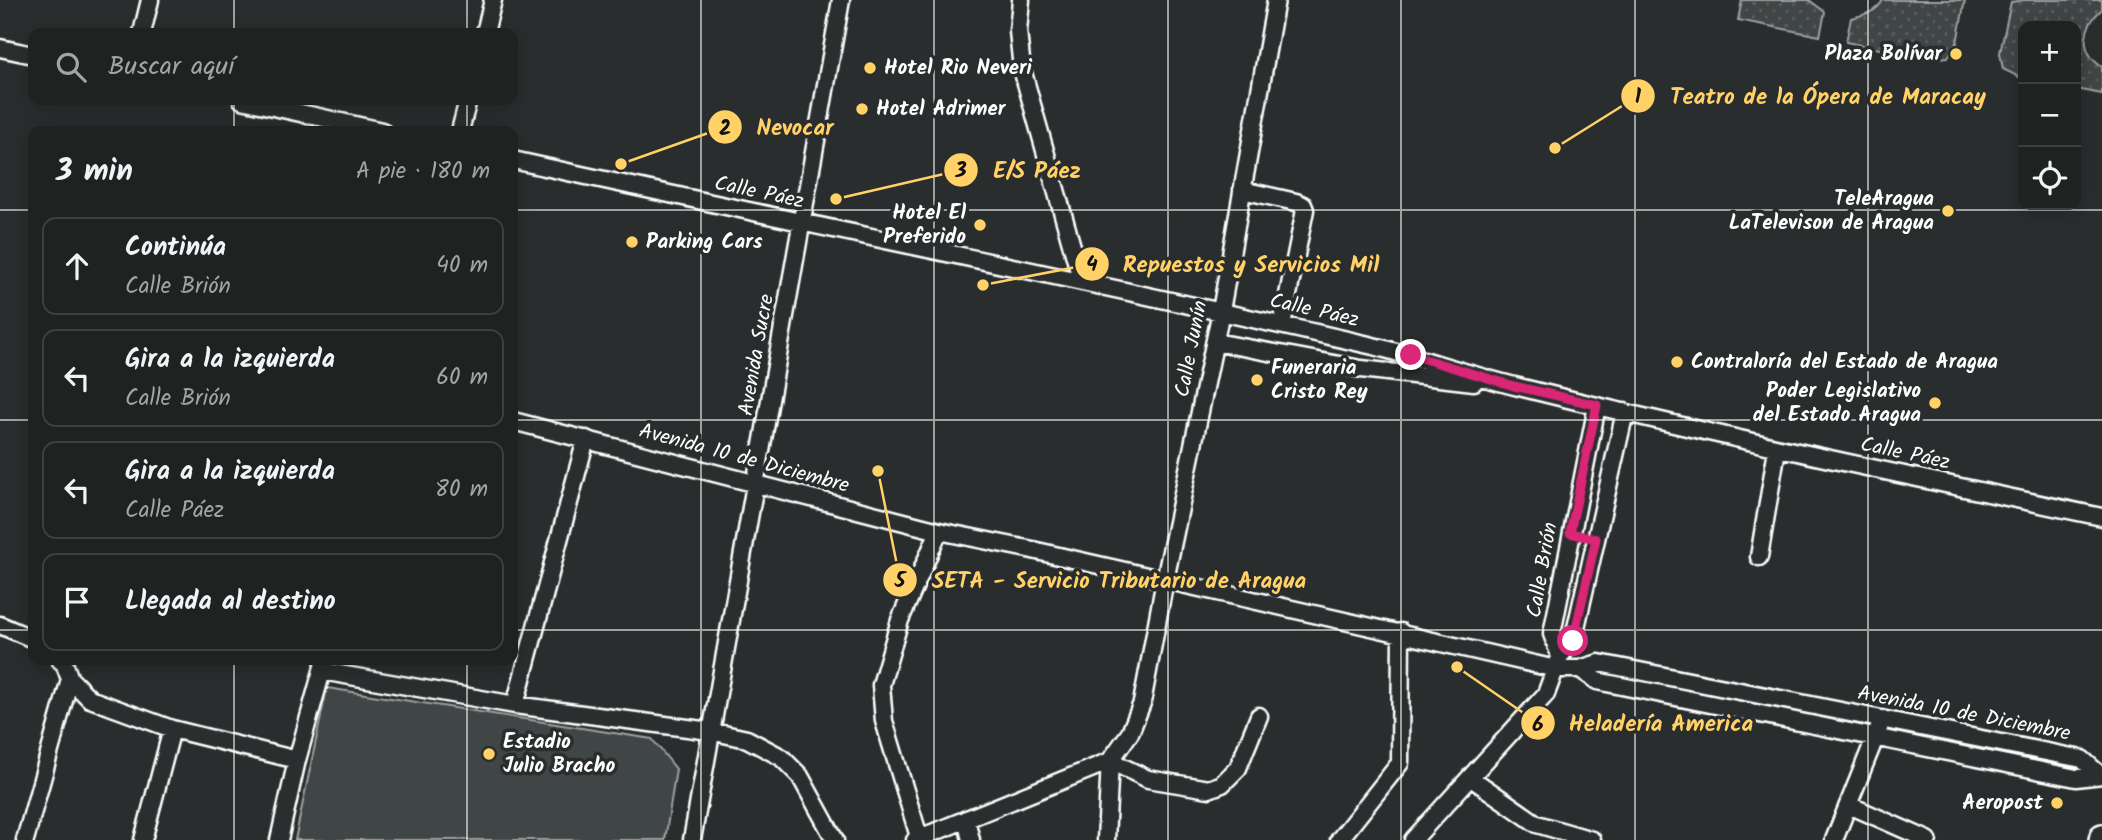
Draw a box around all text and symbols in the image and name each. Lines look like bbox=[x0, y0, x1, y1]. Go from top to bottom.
map controls bbox=[2018, 21, 2081, 210]
button: + bbox=[2018, 21, 2081, 84]
search box bbox=[28, 28, 518, 105]
place label: Plaza Bolívar bbox=[1824, 38, 1943, 71]
text: Buscar aquí bbox=[108, 46, 234, 88]
marker: Plaza Bolívar bbox=[1948, 46, 1964, 62]
icon: search bbox=[52, 48, 90, 86]
place label: Hotel Rio Neveri bbox=[884, 52, 1033, 85]
marker: Hotel Rio Neveri bbox=[862, 60, 878, 76]
callout: Teatro de la Ópera de Maracay bbox=[1621, 74, 2000, 118]
text: Teatro de la Ópera de Maracay bbox=[1670, 80, 1986, 116]
text: 1 bbox=[1635, 81, 1642, 114]
button: − bbox=[2018, 84, 2081, 147]
place label: Hotel Adrimer bbox=[876, 93, 1007, 126]
marker: Hotel Adrimer bbox=[854, 101, 870, 117]
callout: Nevocar bbox=[707, 105, 848, 149]
text: Nevocar bbox=[756, 111, 835, 147]
text: 2 bbox=[719, 113, 731, 146]
button: locate bbox=[2018, 147, 2081, 210]
text: 3 min bbox=[56, 148, 133, 196]
callout: E/S Páez bbox=[944, 148, 1094, 192]
text: A pie · 180 m bbox=[356, 154, 490, 190]
text: E/S Páez bbox=[993, 154, 1081, 190]
text: 3 bbox=[954, 155, 967, 188]
street label: Calle Páez bbox=[711, 167, 807, 219]
place label: TeleAragua LaTelevison de Aragua bbox=[1729, 183, 1934, 240]
place label: Hotel El Preferido bbox=[883, 197, 966, 254]
marker: TeleAragua LaTelevison de Aragua bbox=[1940, 203, 1956, 219]
marker: Hotel El Preferido bbox=[972, 217, 988, 233]
place label: Parking Cars bbox=[646, 226, 763, 259]
text: Continúa bbox=[125, 227, 226, 269]
marker: Parking Cars bbox=[624, 234, 640, 250]
callout: Repuestos y Servicios Mil bbox=[1074, 242, 1394, 286]
icon: ahead bbox=[58, 247, 96, 285]
text: 40 m bbox=[436, 248, 488, 284]
text: Repuestos y Servicios Mil bbox=[1123, 248, 1380, 284]
text: 4 bbox=[1086, 249, 1098, 282]
text: Calle Brión bbox=[125, 269, 231, 305]
street label: Calle Páez bbox=[1266, 285, 1362, 337]
street label: Avenida Sucre bbox=[730, 291, 784, 418]
street label: Calle Junín bbox=[1166, 298, 1218, 400]
text: Gira a la izquierda bbox=[125, 339, 335, 381]
route end bbox=[1395, 339, 1426, 370]
place label: Contraloría del Estado de Aragua bbox=[1691, 346, 1998, 379]
place label: Funeraria Cristo Rey bbox=[1271, 352, 1368, 409]
marker: Contraloría del Estado de Aragua bbox=[1669, 354, 1685, 370]
icon: left bbox=[58, 359, 96, 397]
text: 60 m bbox=[436, 360, 488, 396]
marker: Funeraria Cristo Rey bbox=[1249, 372, 1265, 388]
place label: Poder Legislativo del Estado Aragua bbox=[1753, 375, 1921, 432]
text: Calle Brión bbox=[125, 381, 231, 417]
marker: Poder Legislativo del Estado Aragua bbox=[1927, 395, 1943, 411]
street label: Avenida 10 de Diciembre bbox=[635, 415, 853, 503]
street label: Calle Páez bbox=[1857, 428, 1953, 480]
text: Gira a la izquierda bbox=[125, 451, 335, 493]
icon: left bbox=[58, 471, 96, 509]
text: 80 m bbox=[435, 472, 488, 508]
text: Calle Páez bbox=[125, 493, 224, 529]
street label: Calle Brión bbox=[1518, 520, 1568, 620]
callout: SETA - Servicio Tributario de Aragua bbox=[883, 558, 1321, 602]
text: SETA - Servicio Tributario de Aragua bbox=[932, 564, 1307, 600]
text: 5 bbox=[894, 565, 908, 598]
text: Llegada al destino bbox=[125, 581, 336, 623]
icon: arrive bbox=[58, 583, 96, 621]
route start bbox=[1557, 625, 1588, 656]
street label: Avenida 10 de Diciembre bbox=[1855, 677, 2074, 751]
callout: Heladería America bbox=[1520, 701, 1767, 745]
text: Heladería America bbox=[1569, 707, 1753, 743]
text: 6 bbox=[1532, 709, 1544, 742]
place label: Estadio Julio Bracho bbox=[503, 726, 616, 783]
marker: Estadio Julio Bracho bbox=[481, 746, 497, 762]
place label: Aeropost bbox=[1962, 787, 2044, 820]
marker: Aeropost bbox=[2049, 795, 2065, 811]

